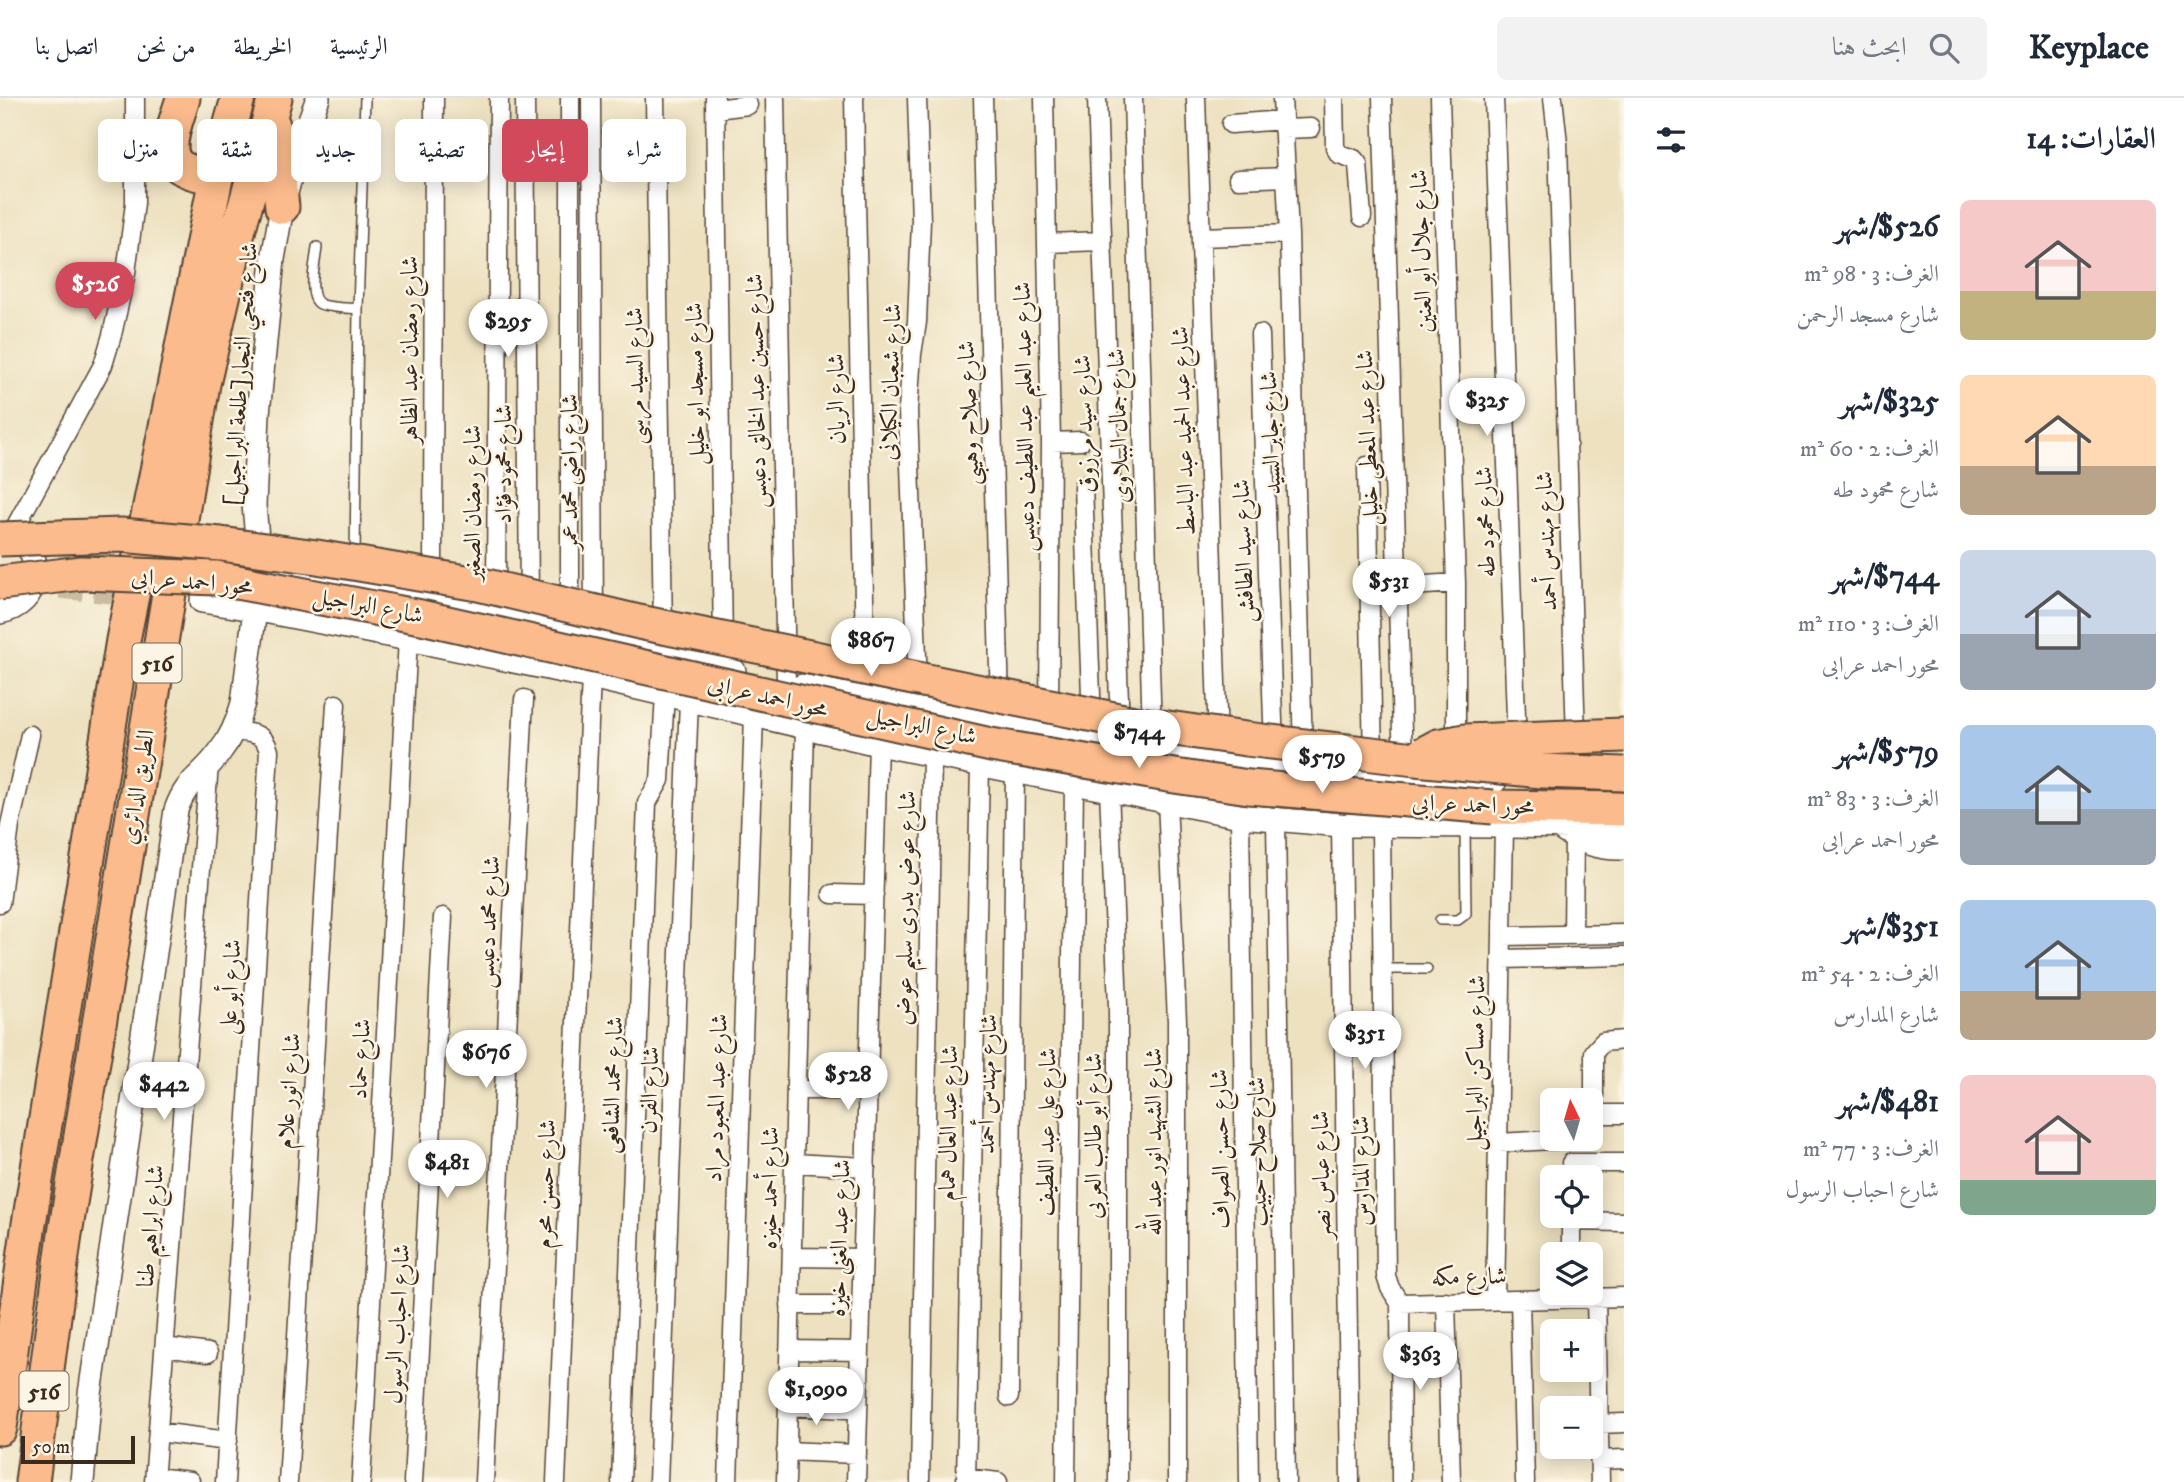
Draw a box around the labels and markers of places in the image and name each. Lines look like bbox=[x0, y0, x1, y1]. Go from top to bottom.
pin: $526 bbox=[54, 262, 136, 322]
pin: $295 bbox=[467, 300, 549, 359]
pin: $325 bbox=[1446, 378, 1528, 438]
pin: $531 bbox=[1348, 560, 1430, 619]
pin: $867 bbox=[830, 618, 912, 678]
pin: $744 bbox=[1098, 710, 1180, 770]
pin: $579 bbox=[1281, 736, 1363, 795]
pin: $351 bbox=[1324, 1012, 1406, 1071]
pin: $676 bbox=[445, 1030, 527, 1090]
pin: $528 bbox=[807, 1052, 889, 1112]
pin: $442 bbox=[123, 1062, 205, 1122]
pin: $481 bbox=[406, 1140, 488, 1200]
pin: $363 bbox=[1379, 1332, 1461, 1392]
pin: $1,090 bbox=[759, 1368, 873, 1427]

